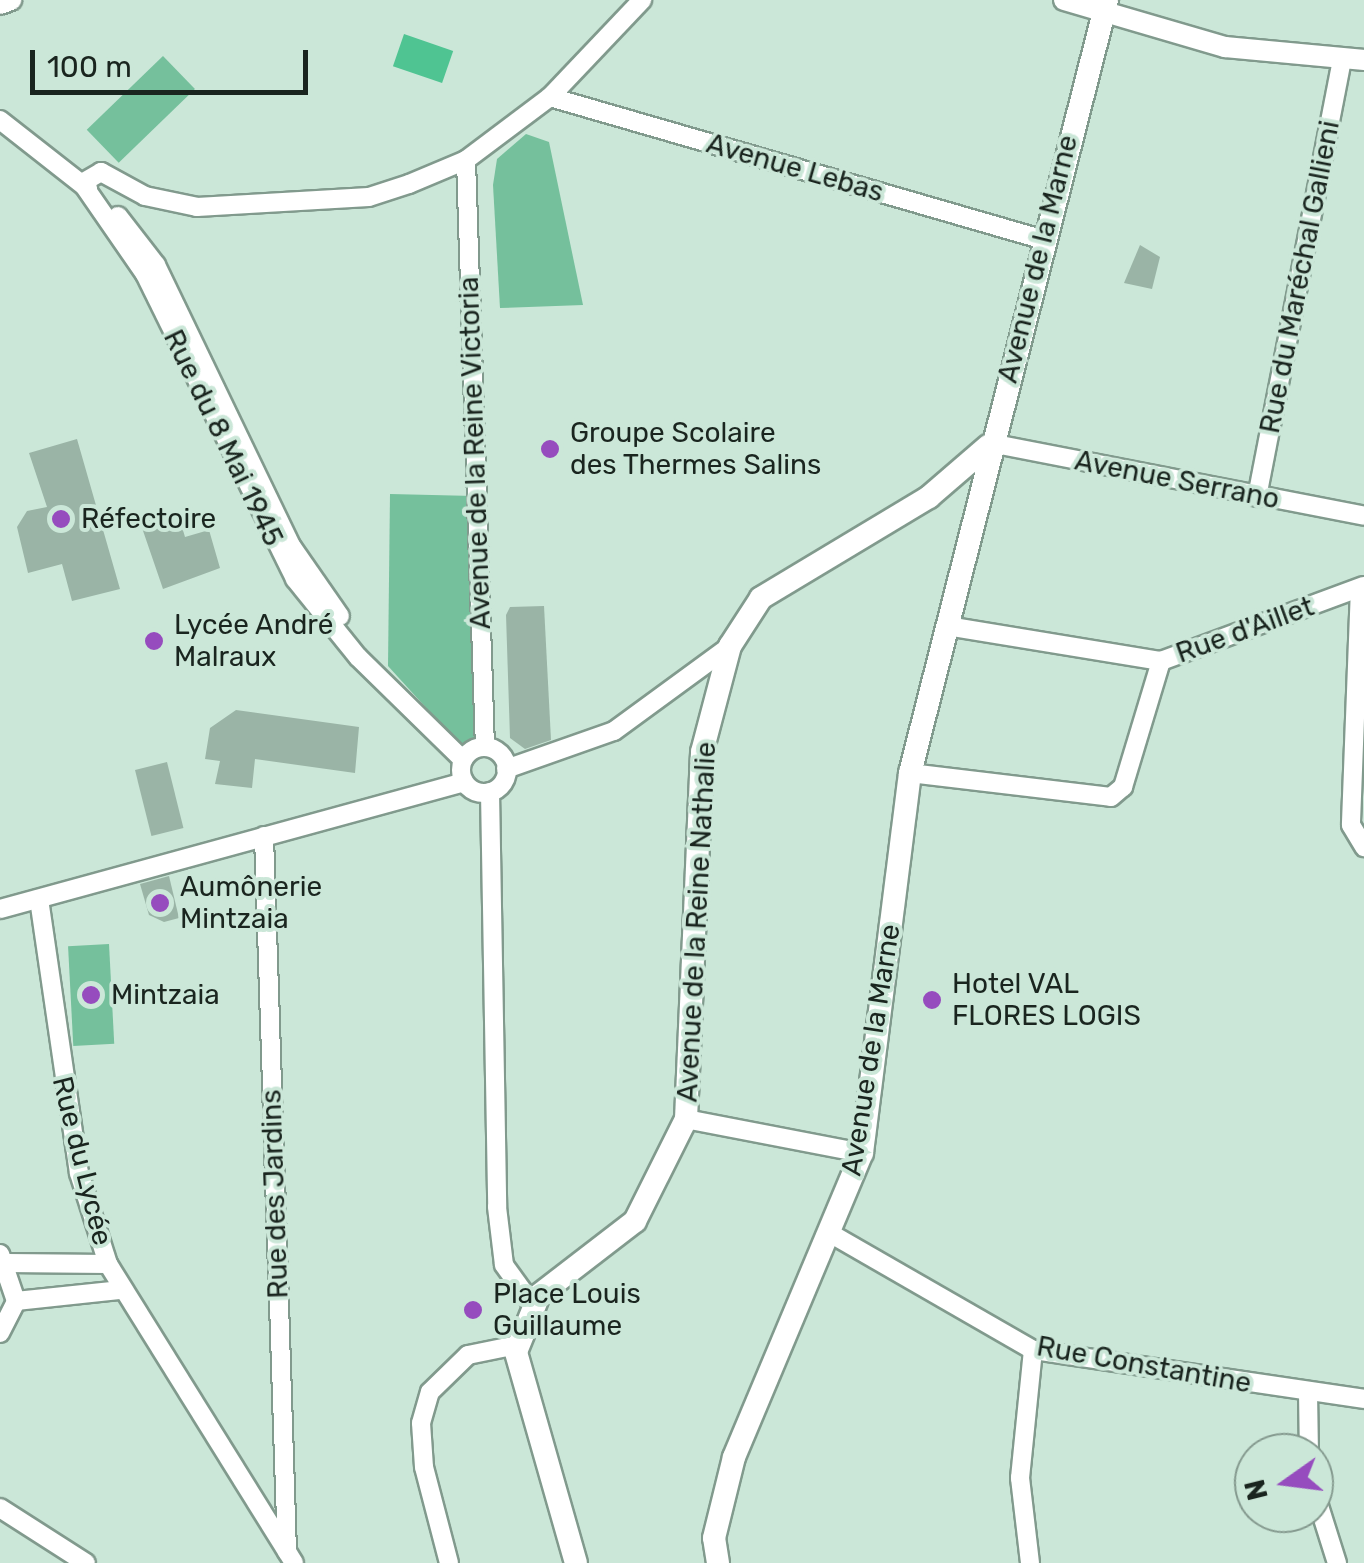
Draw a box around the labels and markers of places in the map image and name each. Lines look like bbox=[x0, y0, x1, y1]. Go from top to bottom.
place label: Groupe Scolaire des Thermes Salins bbox=[570, 416, 822, 482]
marker: Groupe Scolaire des Thermes Salins bbox=[539, 438, 561, 460]
place label: Réfectoire bbox=[81, 502, 216, 536]
marker: Réfectoire bbox=[50, 508, 72, 530]
place label: Lycée André Malraux bbox=[174, 608, 334, 674]
marker: Lycée André Malraux bbox=[143, 630, 165, 652]
place label: Aumônerie Mintzaia bbox=[180, 870, 322, 936]
marker: Aumônerie Mintzaia bbox=[149, 892, 171, 914]
place label: Hotel VAL FLORES LOGIS bbox=[952, 967, 1141, 1033]
place label: Mintzaia bbox=[111, 978, 220, 1012]
marker: Mintzaia bbox=[80, 984, 102, 1006]
marker: Hotel VAL FLORES LOGIS bbox=[921, 989, 943, 1011]
place label: Place Louis Guillaume bbox=[493, 1277, 641, 1343]
marker: Place Louis Guillaume bbox=[462, 1299, 484, 1321]

